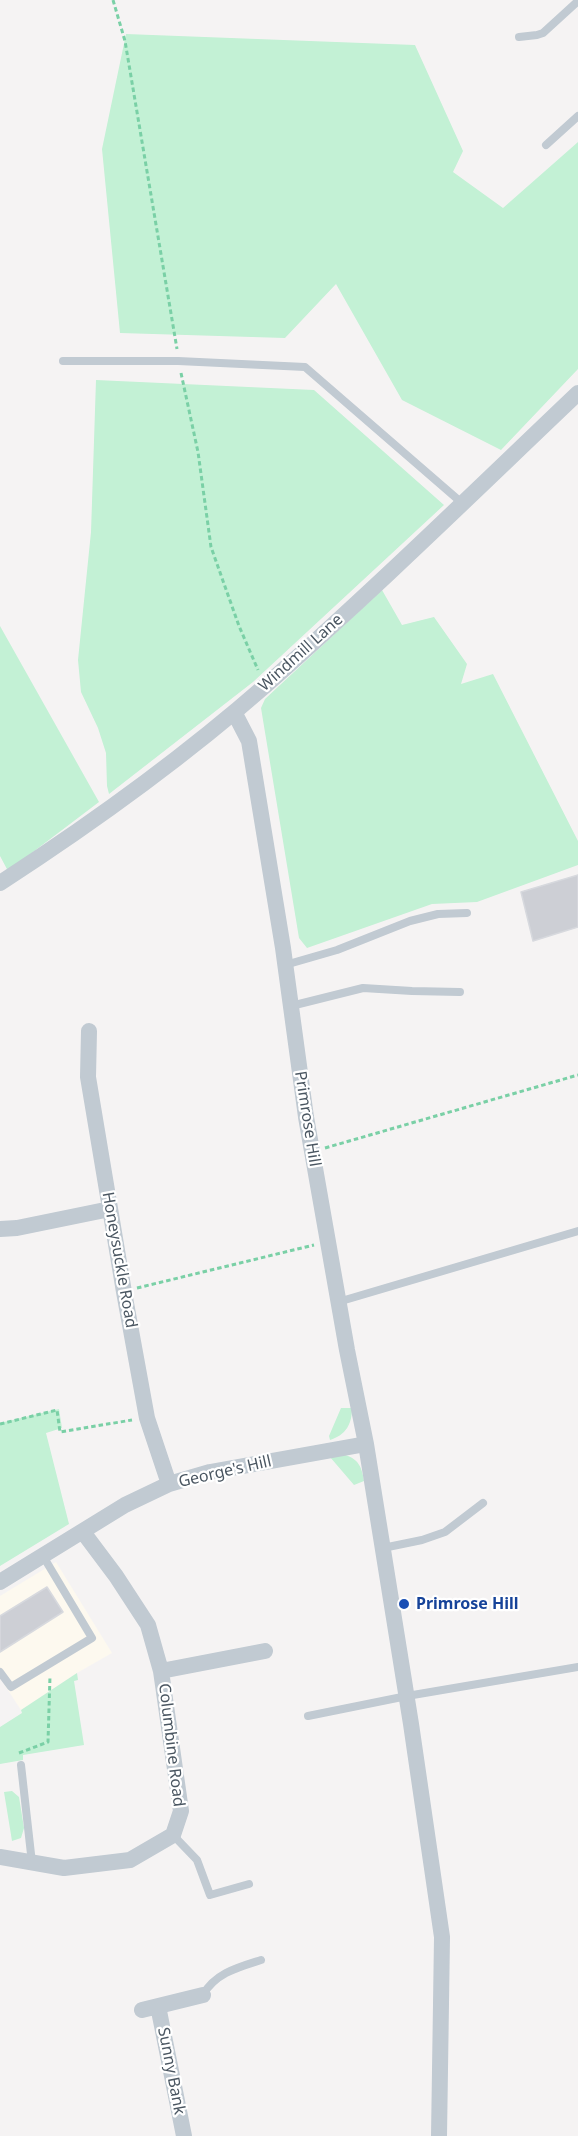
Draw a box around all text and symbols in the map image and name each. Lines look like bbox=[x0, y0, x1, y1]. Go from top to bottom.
street label: Windmill Lane bbox=[255, 610, 347, 696]
street label: Primrose Hill bbox=[290, 1070, 324, 1168]
street label: Honeysuckle Road bbox=[98, 1190, 140, 1330]
street label: George's Hill bbox=[177, 1452, 273, 1492]
place label: Primrose Hill bbox=[416, 1594, 519, 1614]
marker: Primrose Hill bbox=[397, 1597, 411, 1611]
street label: Columbine Road bbox=[154, 1682, 188, 1808]
street label: Sunny Bank bbox=[153, 2026, 189, 2116]

